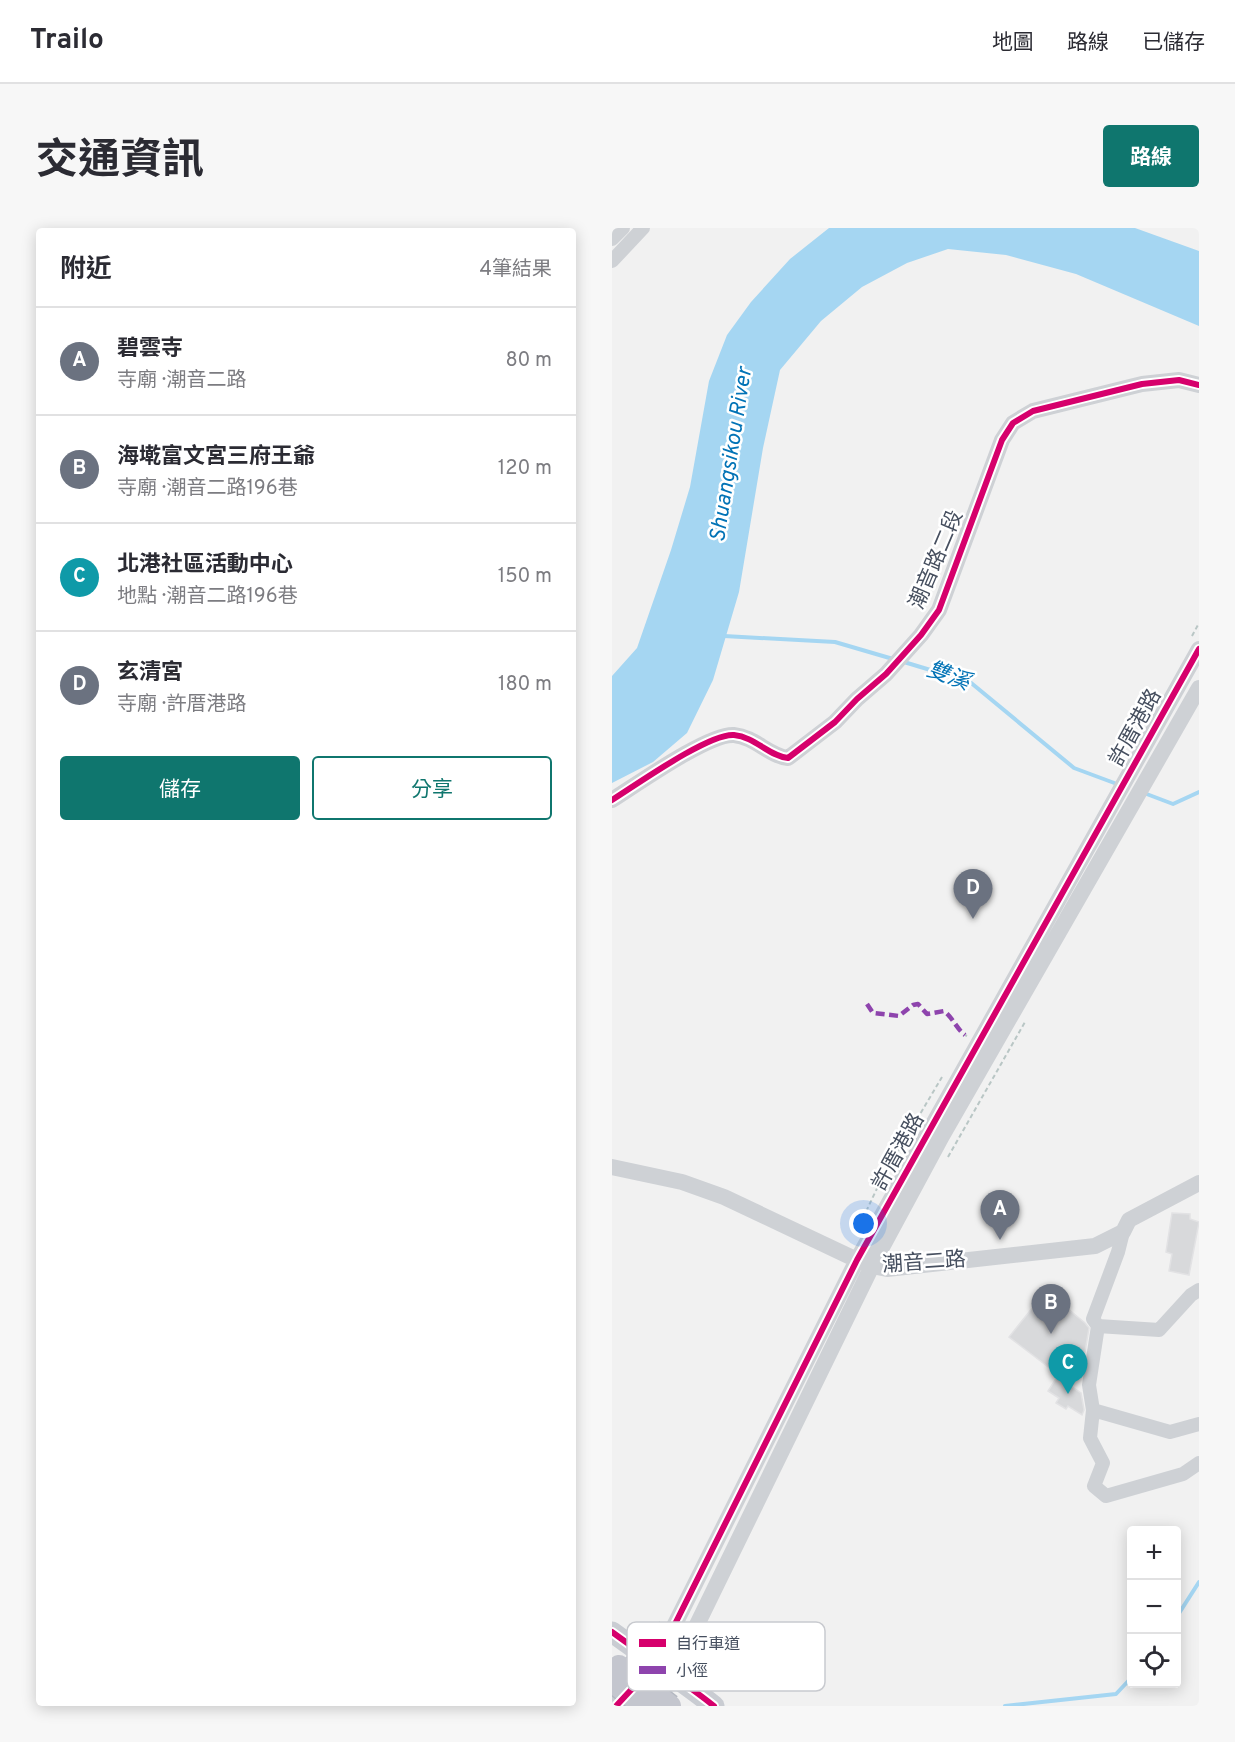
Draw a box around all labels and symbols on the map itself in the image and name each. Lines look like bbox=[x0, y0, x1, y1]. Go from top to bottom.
water label: Shuangsikou River bbox=[705, 364, 759, 544]
street label: 潮音路二段 bbox=[904, 506, 970, 614]
water label: 雙溪 bbox=[923, 657, 976, 698]
street label: 許厝港路 bbox=[1104, 685, 1168, 771]
pin: D bbox=[954, 870, 992, 919]
street label: 許厝港路 bbox=[867, 1109, 931, 1195]
pin: A bbox=[980, 1190, 1020, 1240]
your location bbox=[849, 1209, 878, 1238]
street label: 潮音二路 bbox=[881, 1247, 967, 1279]
pin: B bbox=[1032, 1284, 1070, 1334]
pin: C bbox=[1048, 1344, 1088, 1394]
legend bbox=[627, 1622, 825, 1691]
text: 自行車道 bbox=[676, 1635, 740, 1655]
text: 小徑 bbox=[676, 1662, 708, 1682]

